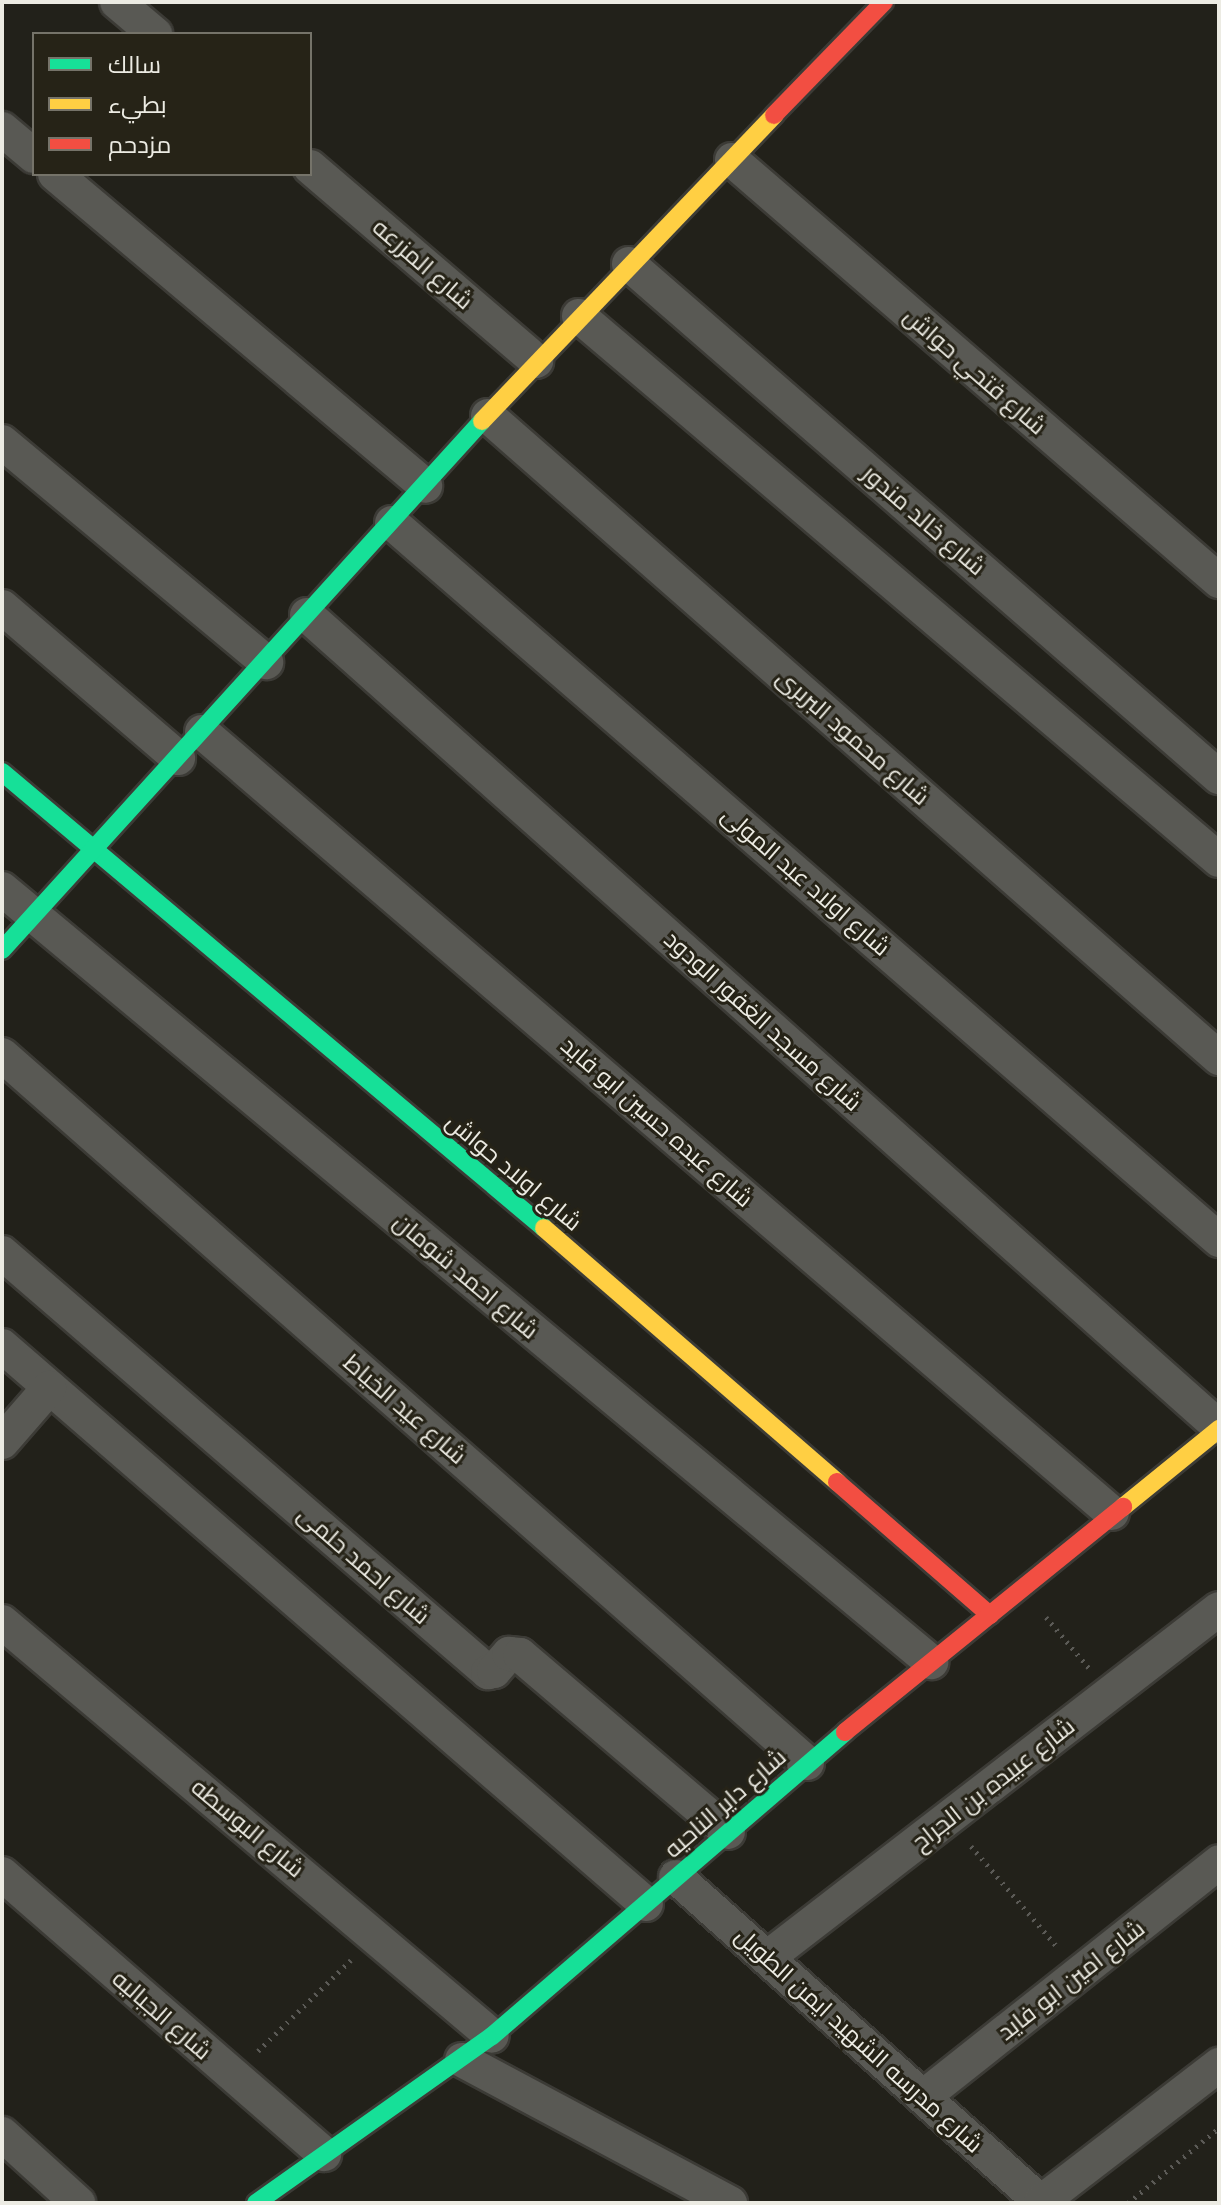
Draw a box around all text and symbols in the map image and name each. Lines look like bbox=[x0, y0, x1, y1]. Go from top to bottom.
legend bbox=[32, 32, 312, 176]
text: سالك bbox=[108, 49, 161, 79]
text: بطيء bbox=[108, 89, 167, 119]
text: مزدحم bbox=[108, 129, 171, 159]
street label: شارع المزرعه bbox=[367, 213, 479, 315]
street label: شارع فتحي حواش bbox=[898, 301, 1052, 441]
street label: شارع خالد مندور bbox=[857, 459, 991, 581]
street label: شارع محمود البربرى bbox=[771, 663, 935, 811]
street label: شارع اولاد عبد المولى bbox=[716, 800, 896, 962]
street label: شارع مسجد الغفور الودود bbox=[658, 925, 868, 1117]
street label: شارع عبده حسين ابو فايد bbox=[555, 1031, 759, 1213]
street label: شارع اولاد حواش bbox=[440, 1107, 588, 1237]
street label: شارع احمد شومان bbox=[388, 1207, 544, 1345]
street label: شارع عيد الخياط bbox=[338, 1348, 472, 1470]
street label: شارع احمد حلمى bbox=[292, 1500, 436, 1630]
street label: شارع عبيده بن الجراح bbox=[906, 1711, 1080, 1857]
street label: شارع داير الناحيه bbox=[658, 1742, 792, 1864]
street label: شارع البوسطه bbox=[186, 1772, 310, 1884]
street label: شارع امين ابو فايد bbox=[992, 1914, 1150, 2046]
street label: شارع مدرسه الشهيد ايمن الطويل bbox=[729, 1921, 989, 2159]
street label: شارع الجباليه bbox=[107, 1964, 217, 2066]

